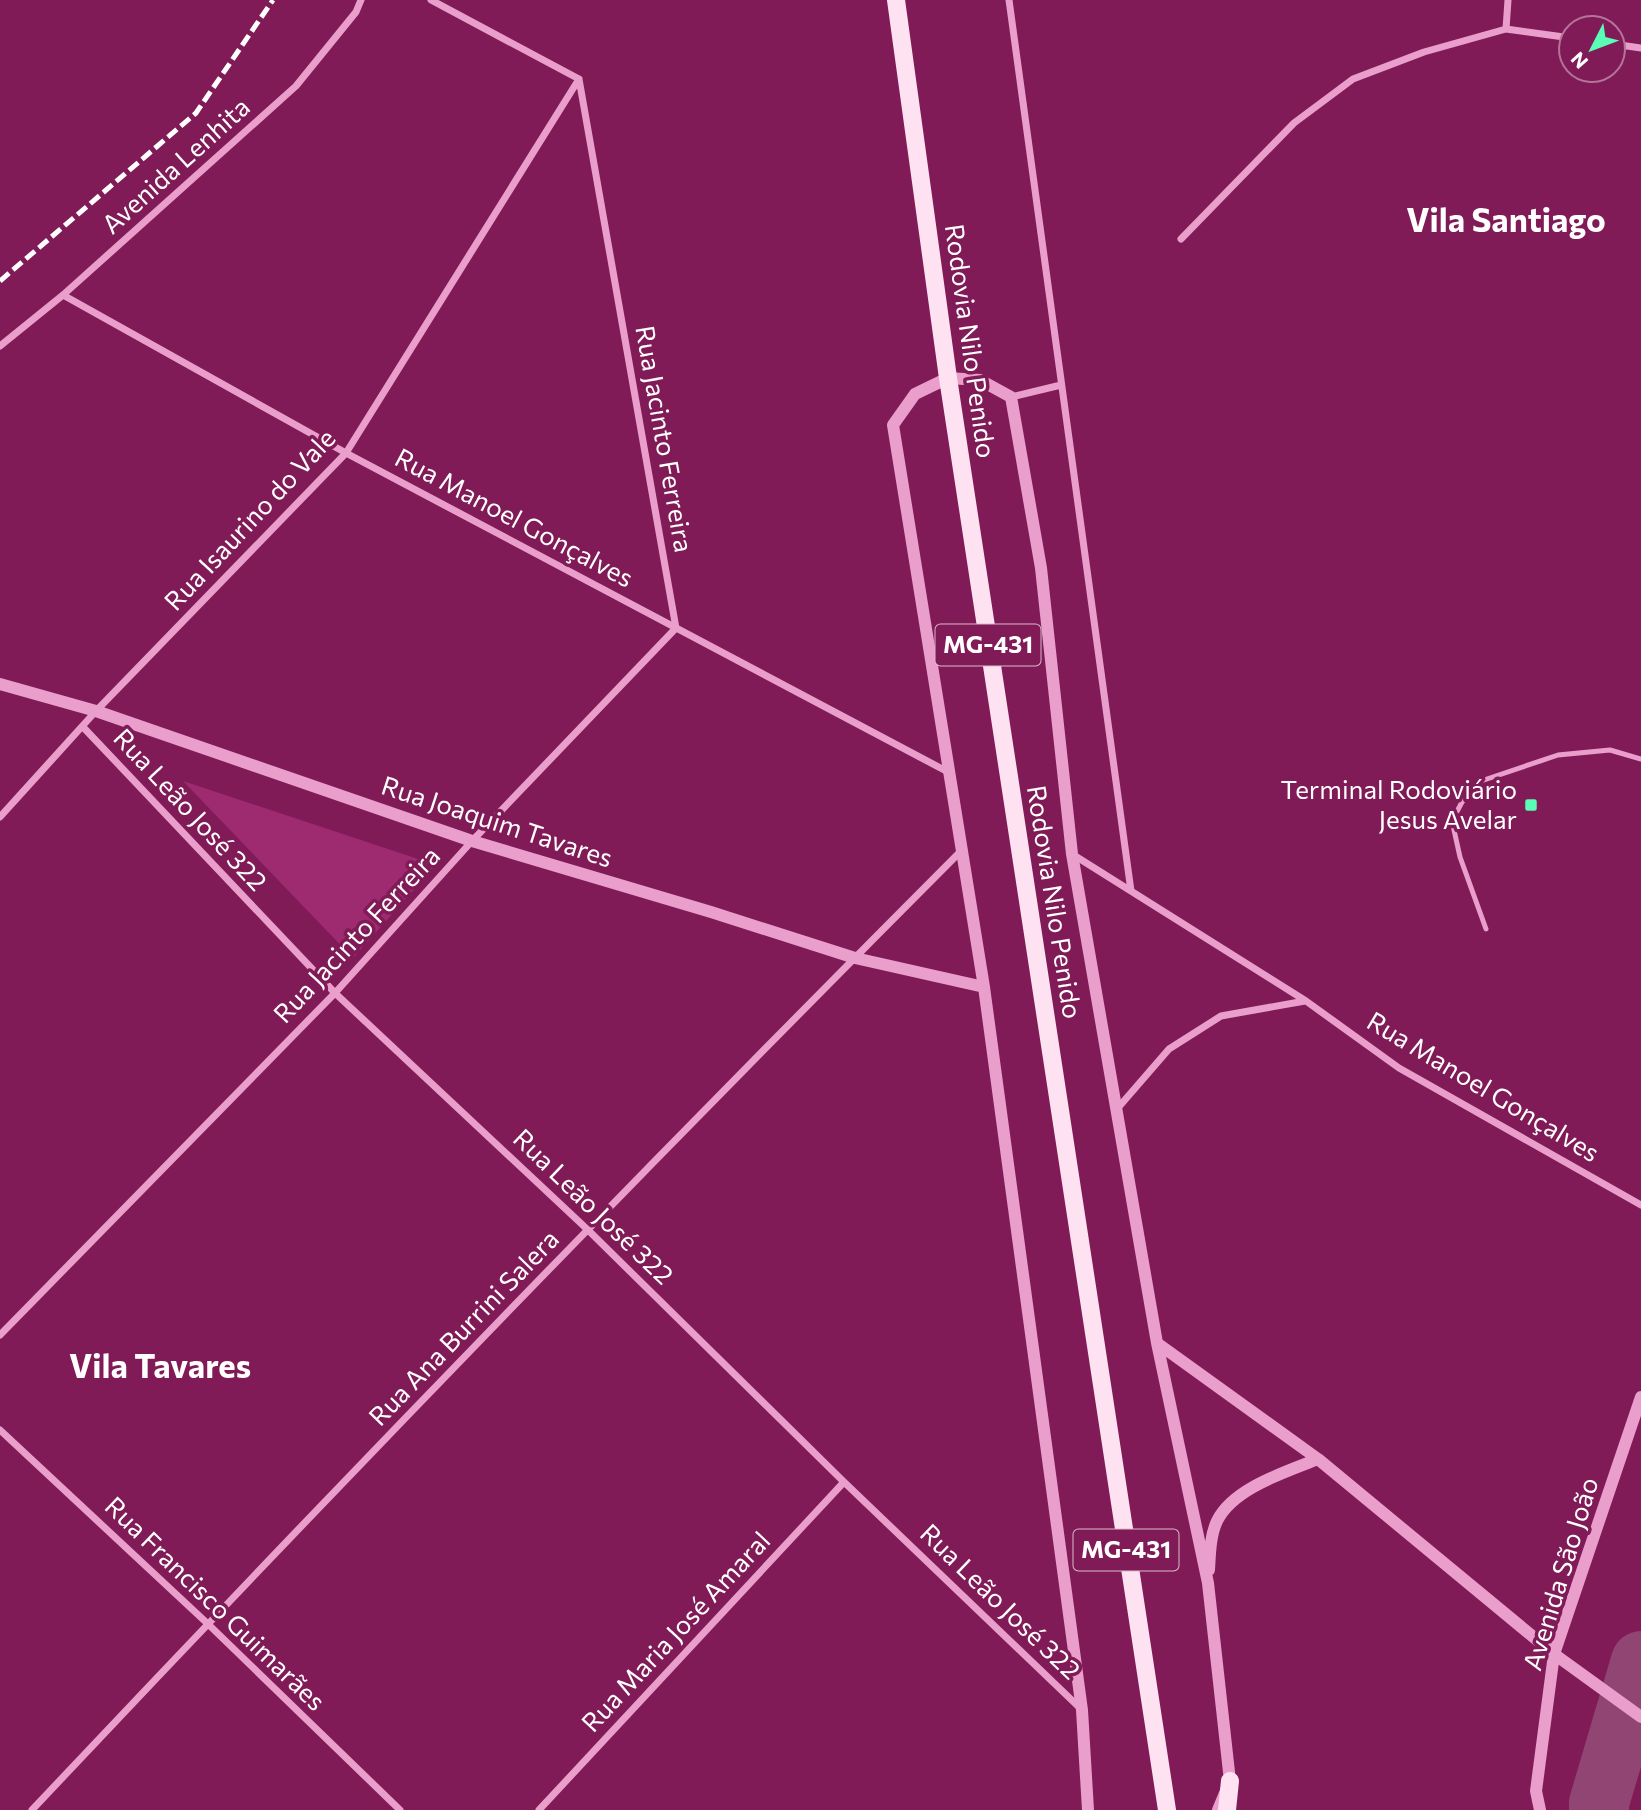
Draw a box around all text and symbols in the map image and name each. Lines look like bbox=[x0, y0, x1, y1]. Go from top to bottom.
north arrow bbox=[1557, 14, 1627, 84]
text: N bbox=[1566, 48, 1592, 74]
street label: Avenida Lenhita bbox=[95, 90, 255, 239]
district label: Vila Santiago bbox=[1406, 198, 1606, 239]
street label: Rodovia Nilo Penido bbox=[940, 222, 1003, 460]
street label: Rua Jacinto Ferreira bbox=[630, 323, 701, 554]
street label: Rua Isaurino do Vale bbox=[157, 422, 341, 616]
street label: Rua Manoel Gonçalves bbox=[390, 441, 639, 593]
road number: MG-431 bbox=[936, 624, 1040, 666]
street label: Rua Leão José 322 bbox=[108, 722, 274, 896]
street label: Rua Joaquim Tavares bbox=[378, 769, 617, 873]
place label: Terminal Rodoviário Jesus Avelar bbox=[1280, 773, 1517, 834]
street label: Rodovia Nilo Penido bbox=[1022, 783, 1089, 1021]
marker: Terminal Rodoviário Jesus Avelar bbox=[1523, 797, 1539, 813]
street label: Rua Jacinto Ferreira bbox=[266, 839, 445, 1028]
street label: Rua Manoel Gonçalves bbox=[1362, 1004, 1605, 1167]
street label: Rua Leão José 322 bbox=[508, 1122, 680, 1290]
street label: Rua Ana Burrini Salera bbox=[361, 1223, 564, 1431]
district label: Vila Tavares bbox=[69, 1344, 251, 1385]
street label: Avenida São João bbox=[1515, 1473, 1604, 1674]
street label: Rua Francisco Guimarães bbox=[100, 1490, 333, 1716]
street label: Rua Leão José 322 bbox=[915, 1517, 1087, 1685]
street label: Rua Maria José Amaral bbox=[574, 1525, 776, 1737]
road number: MG-431 bbox=[1074, 1530, 1178, 1570]

